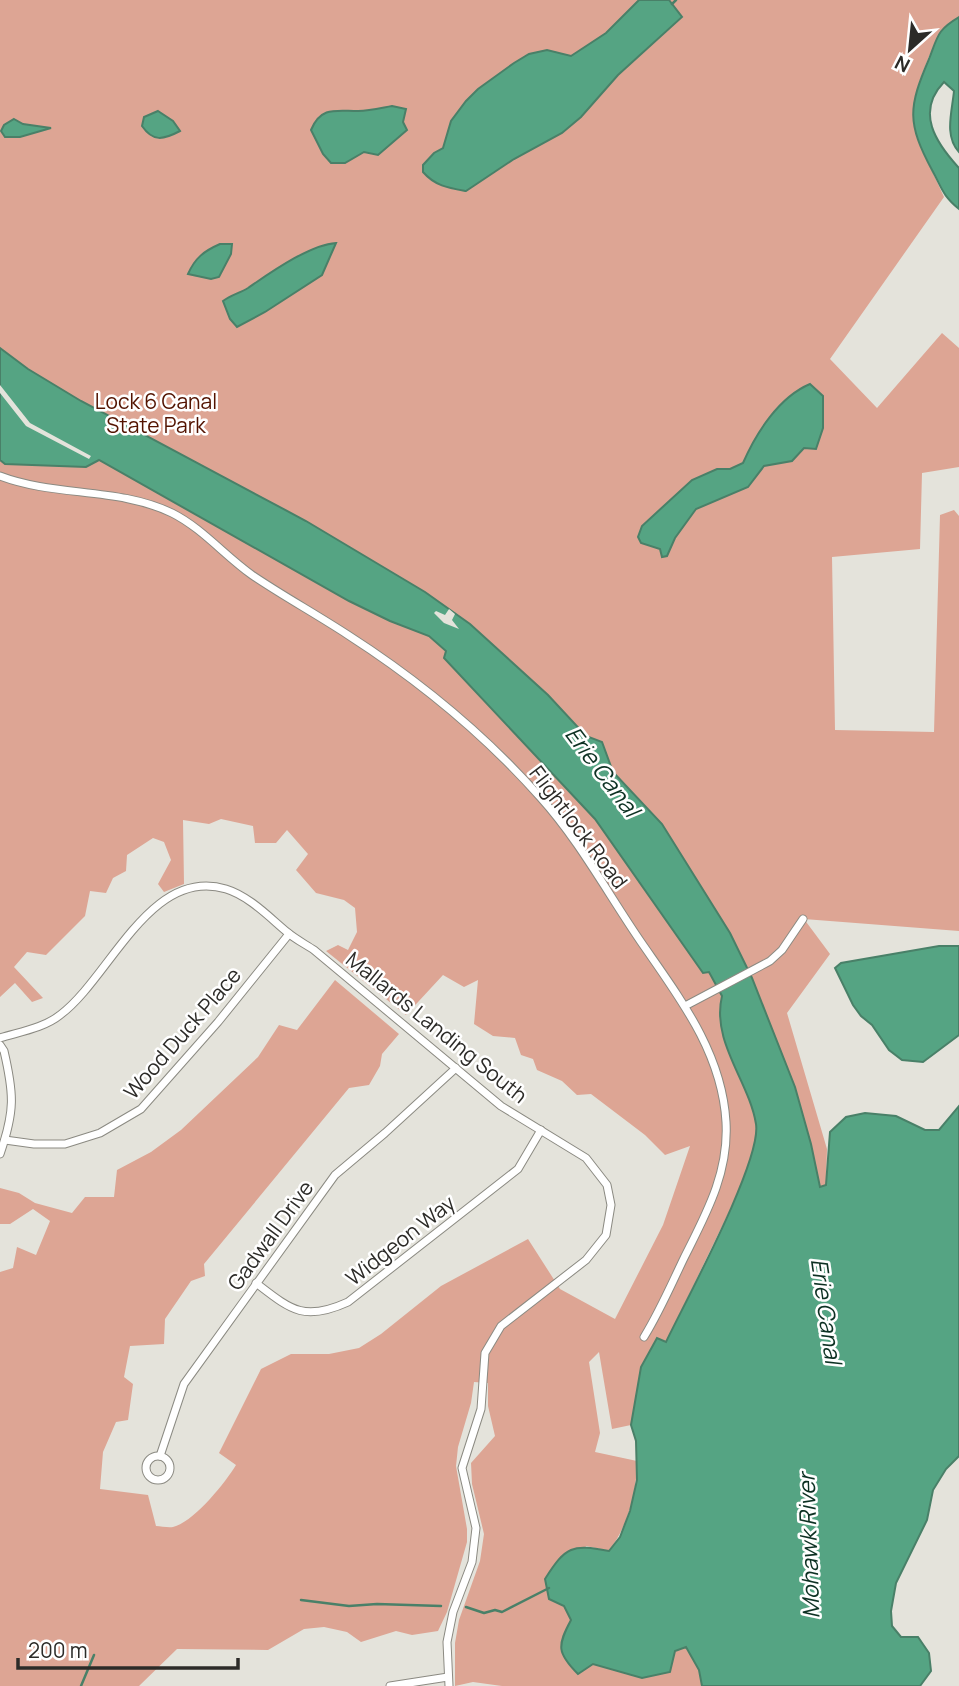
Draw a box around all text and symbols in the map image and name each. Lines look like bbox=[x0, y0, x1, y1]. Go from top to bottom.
north arrow bbox=[875, 14, 945, 84]
text: N bbox=[890, 49, 914, 79]
park label: Lock 6 Canal State Park bbox=[95, 387, 217, 439]
water label: Erie Canal bbox=[558, 719, 649, 825]
street label: Flightlock Road bbox=[524, 760, 634, 894]
street label: Mallards Landing South bbox=[340, 945, 534, 1109]
street label: Wood Duck Place bbox=[117, 961, 247, 1105]
street label: Gadwall Drive bbox=[221, 1175, 319, 1295]
street label: Widgeon Way bbox=[340, 1189, 460, 1291]
water label: Erie Canal bbox=[804, 1256, 851, 1368]
water label: Mohawk River bbox=[789, 1470, 827, 1619]
scale bar bbox=[18, 1626, 238, 1670]
text: 200 m bbox=[28, 1636, 88, 1664]

